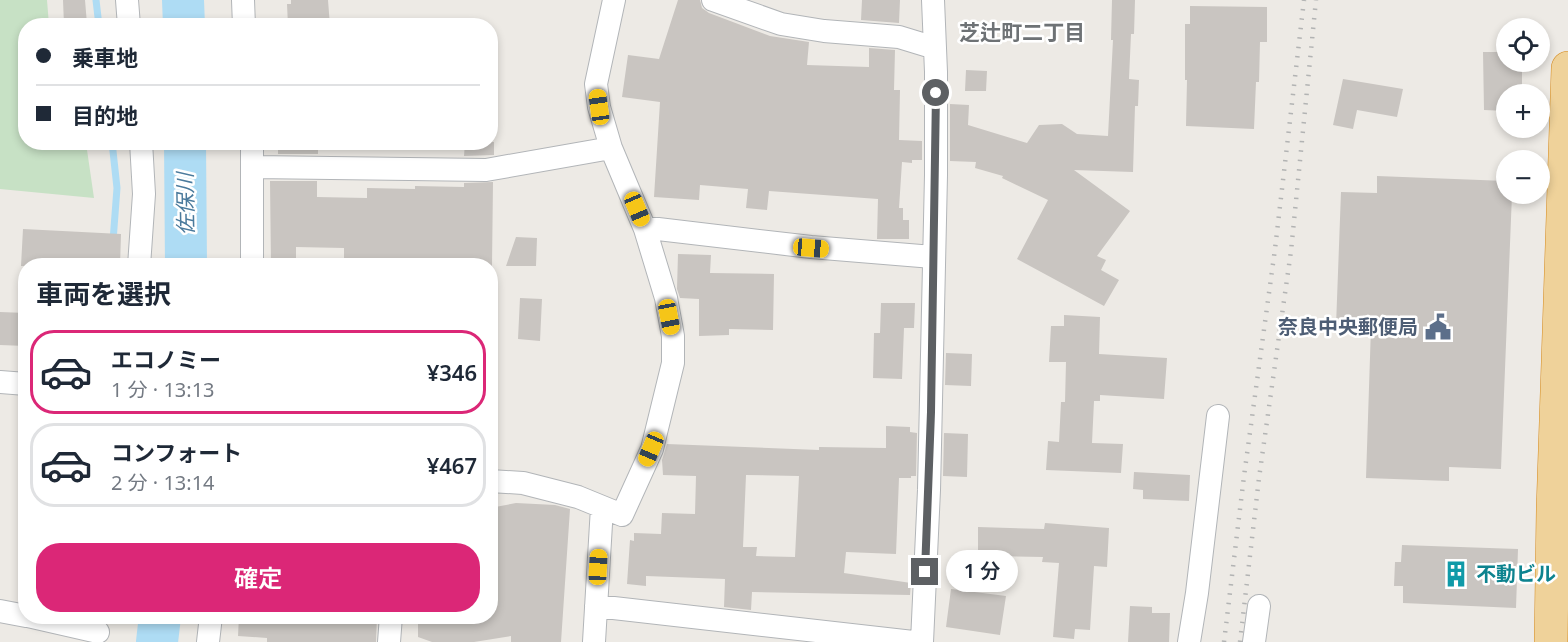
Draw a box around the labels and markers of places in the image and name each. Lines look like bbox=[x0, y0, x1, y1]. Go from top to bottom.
public building icon: 奈良中央郵便局 bbox=[1423, 312, 1453, 342]
place label: 奈良中央郵便局 bbox=[1278, 313, 1418, 340]
building icon: 不動ビル bbox=[1441, 559, 1471, 589]
place label: 不動ビル bbox=[1476, 560, 1556, 587]

